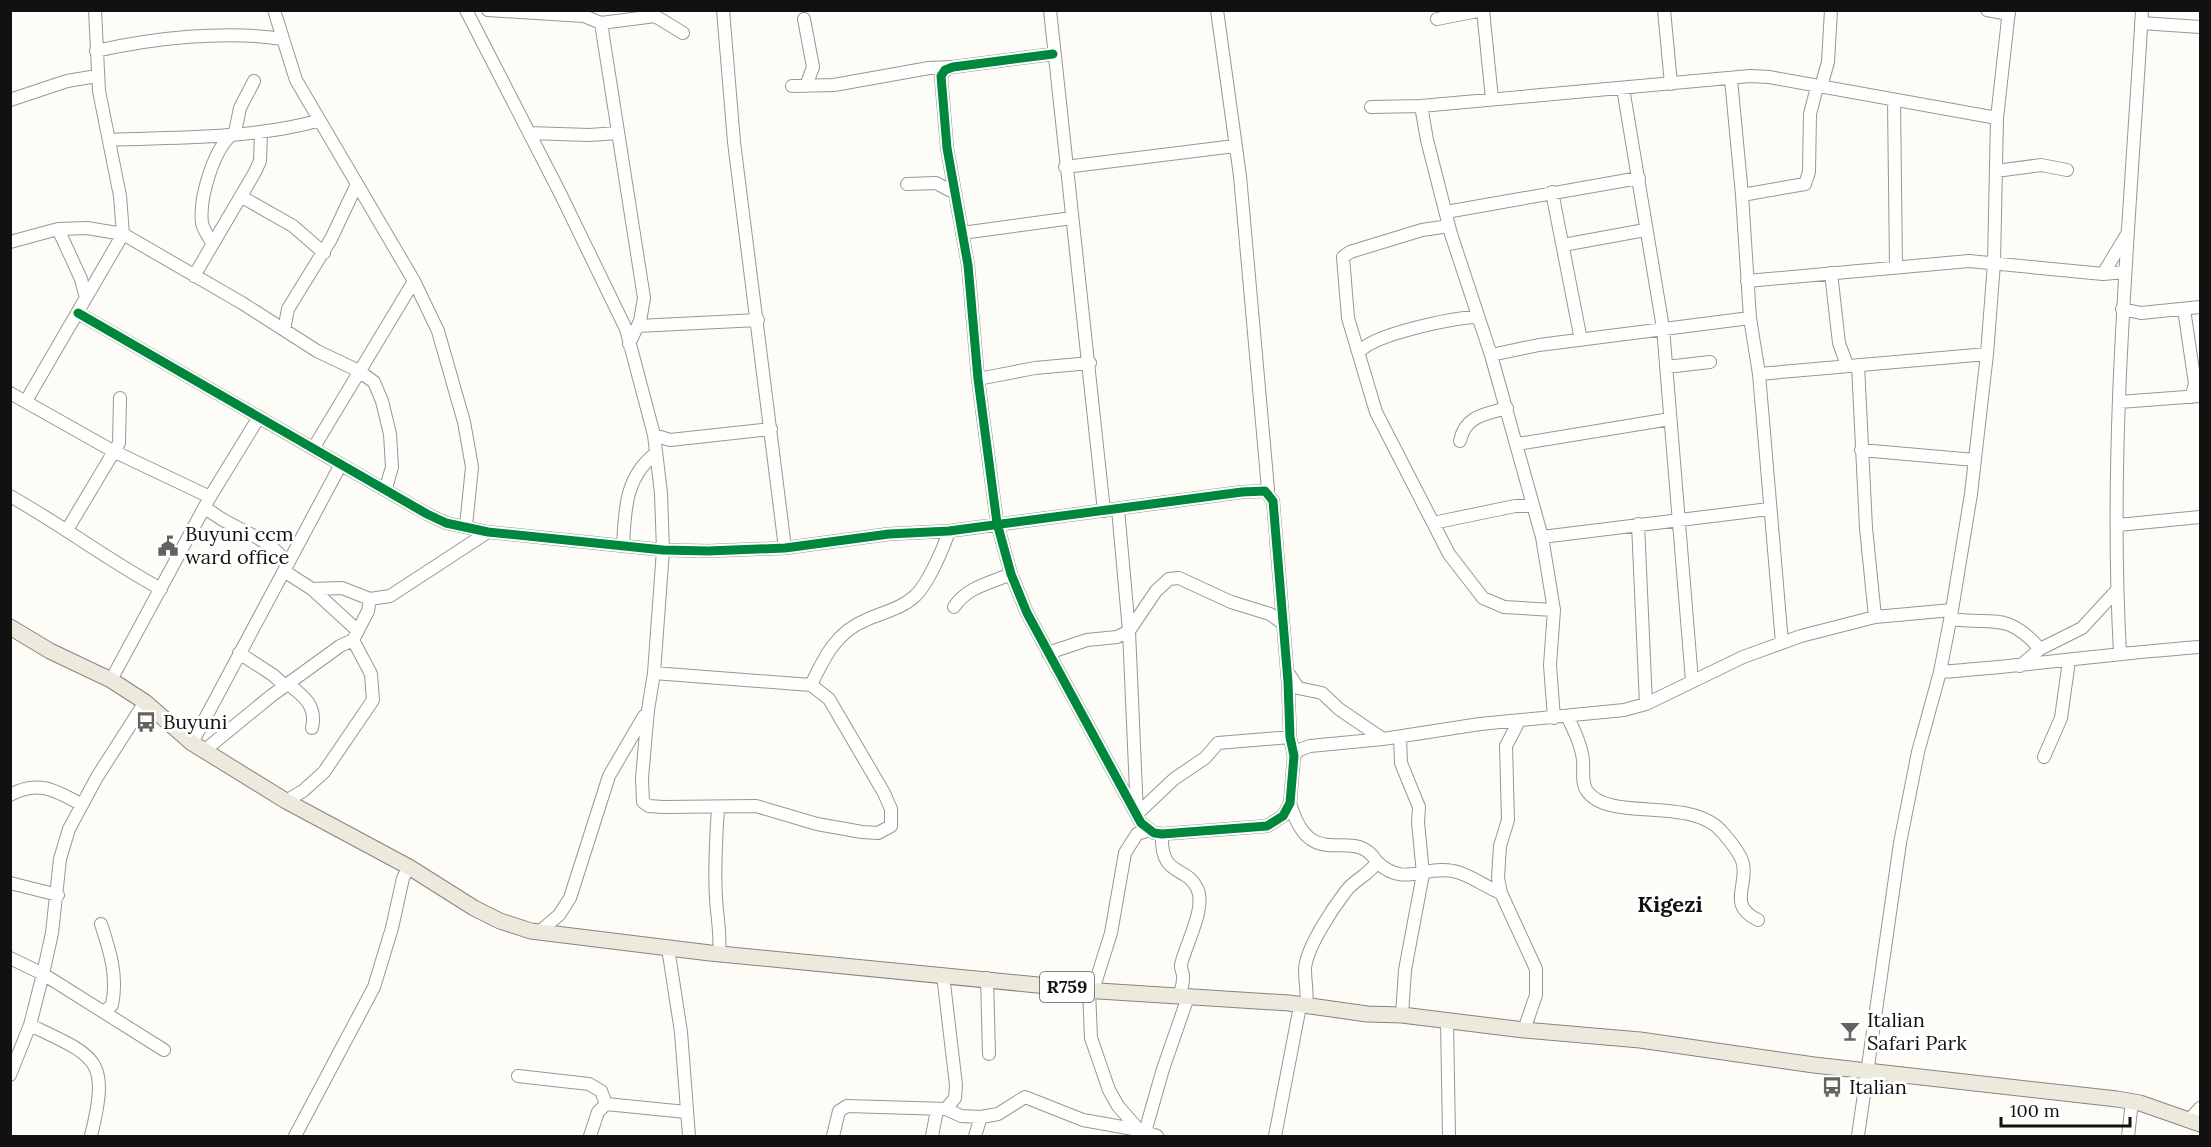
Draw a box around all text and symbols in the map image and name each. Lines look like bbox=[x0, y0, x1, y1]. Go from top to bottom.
place label: Buyuni ccm ward office bbox=[185, 521, 294, 569]
public building icon: Buyuni ccm ward office bbox=[156, 534, 180, 558]
place label: Buyuni bbox=[163, 709, 227, 734]
bus stop icon: Buyuni bbox=[134, 710, 158, 734]
district label: Kigezi bbox=[1637, 890, 1703, 918]
road number: R759 bbox=[1040, 972, 1094, 1002]
place label: Italian Safari Park bbox=[1867, 1007, 1967, 1055]
bar icon: Italian Safari Park bbox=[1838, 1019, 1862, 1043]
place label: Italian bbox=[1849, 1074, 1907, 1099]
bus stop icon: Italian bbox=[1820, 1075, 1844, 1099]
scale bar bbox=[2001, 1090, 2130, 1128]
text: 100 m bbox=[2010, 1099, 2060, 1122]

